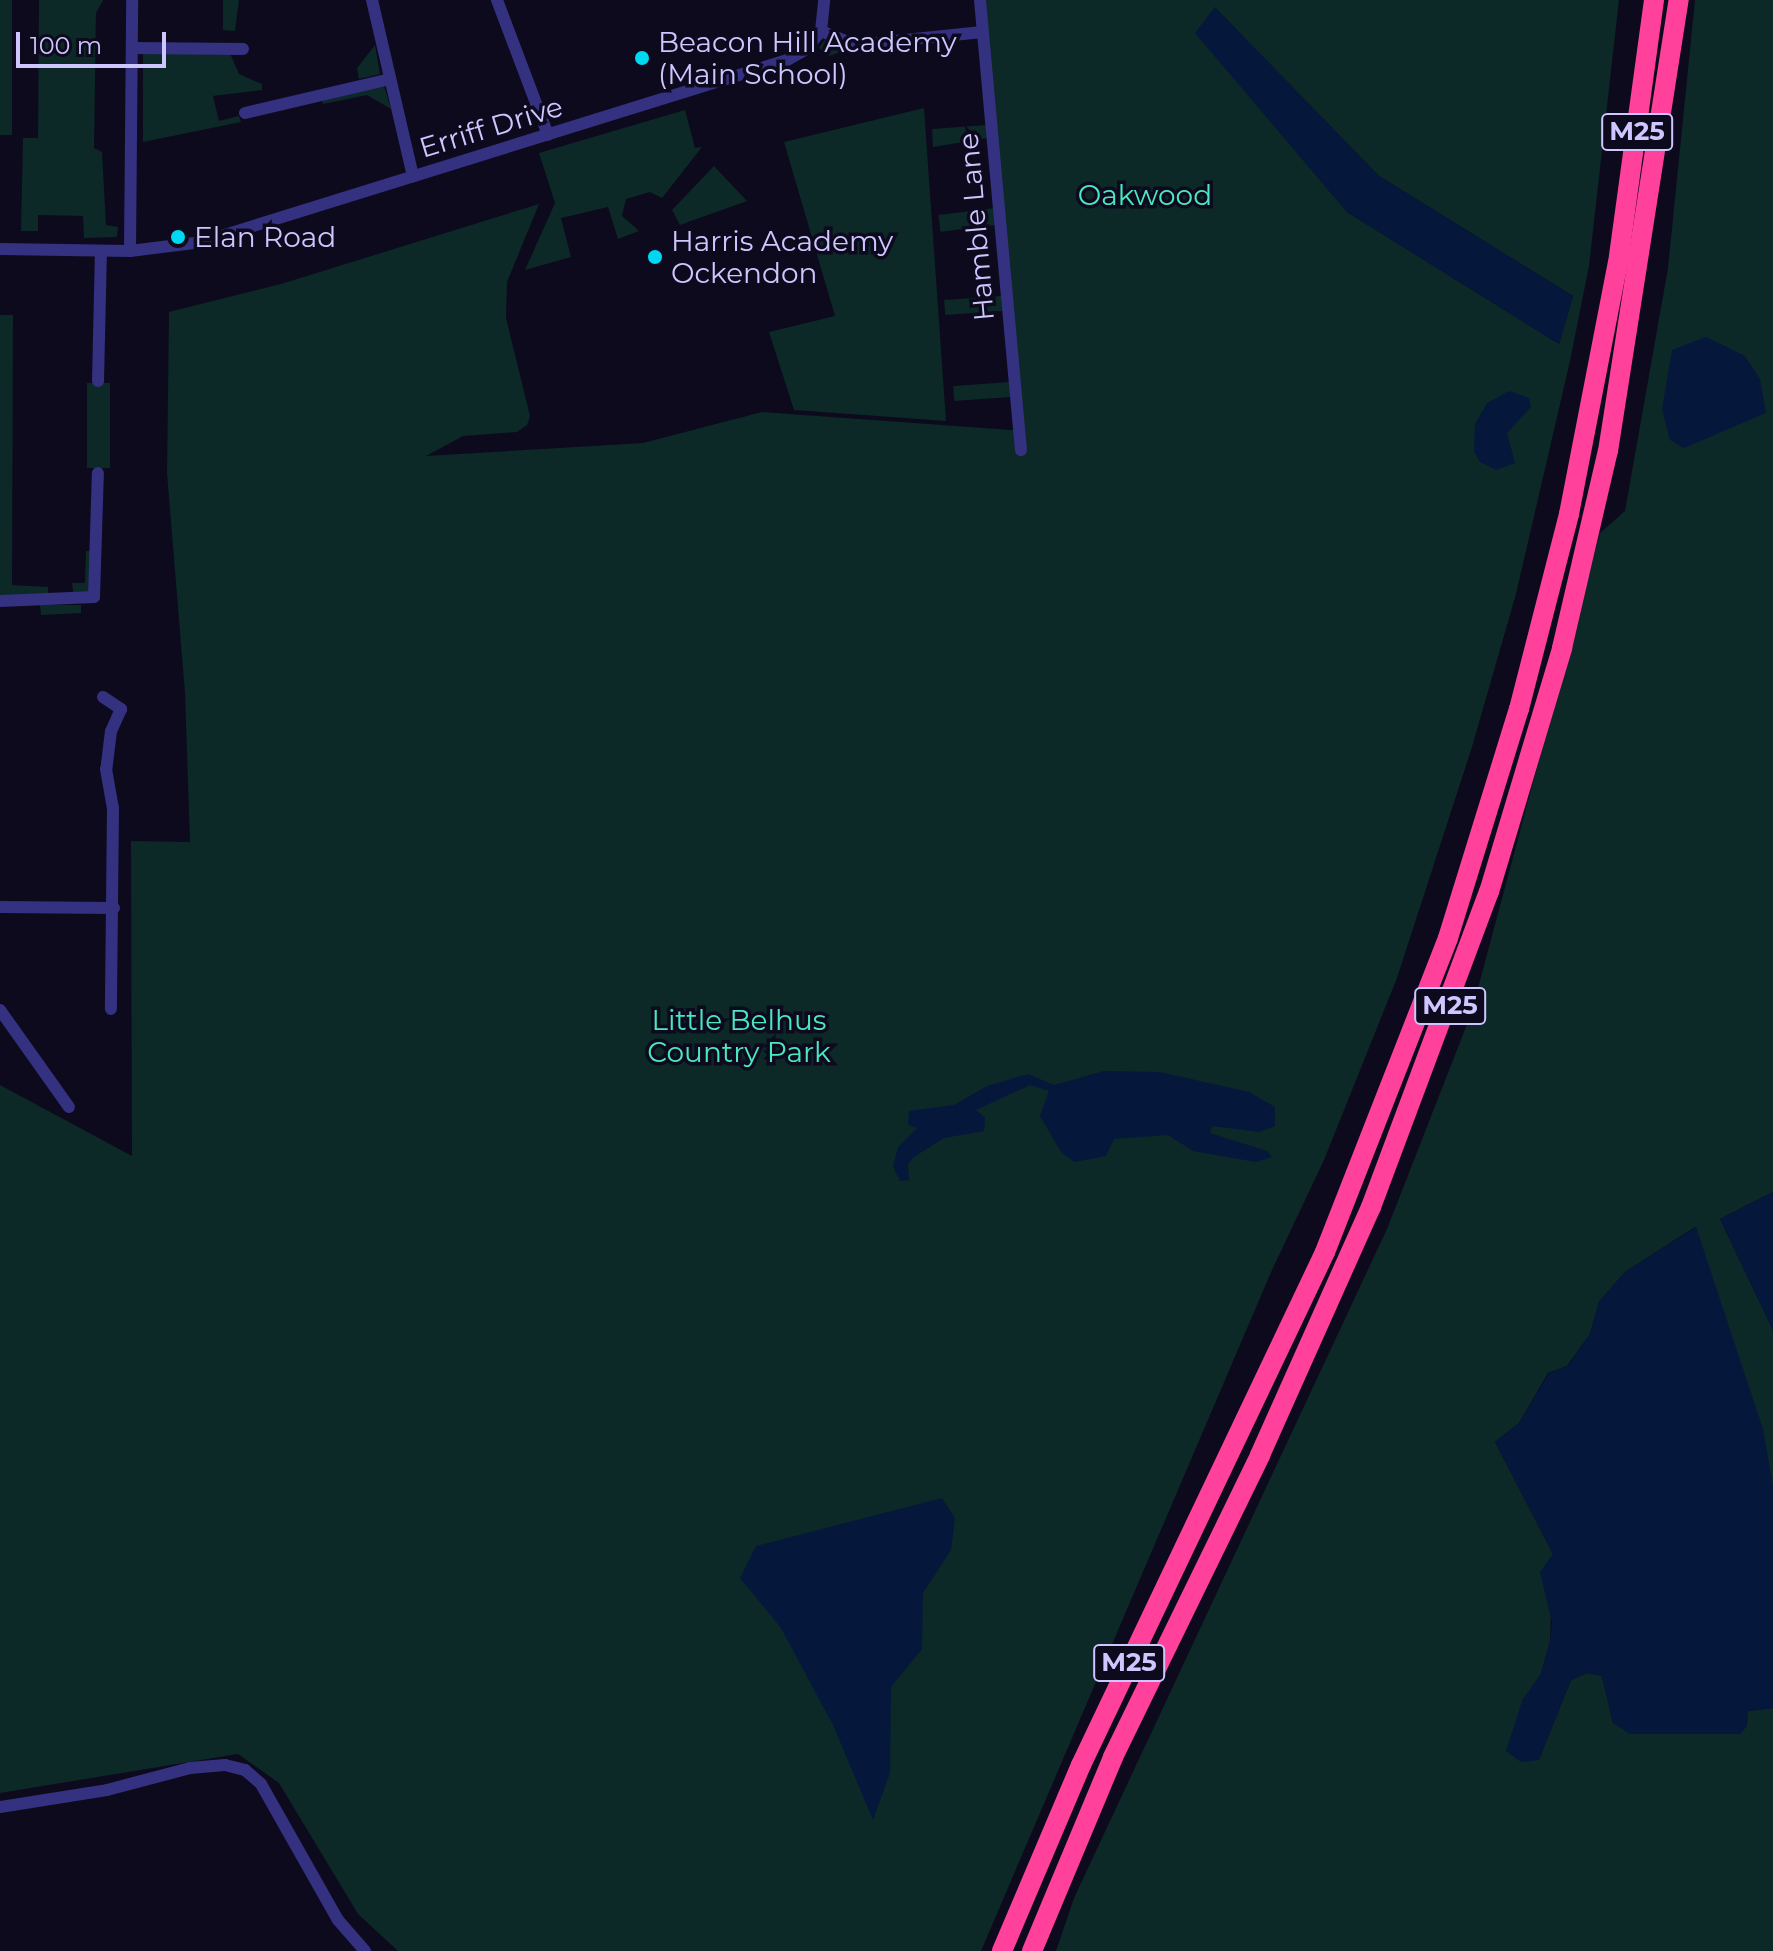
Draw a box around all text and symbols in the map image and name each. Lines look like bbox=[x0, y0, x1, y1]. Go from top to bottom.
scale bar bbox=[20, 16, 170, 66]
place label: Beacon Hill Academy (Main School) bbox=[658, 25, 957, 91]
text: 100 m bbox=[30, 31, 102, 60]
marker: Beacon Hill Academy (Main School) bbox=[633, 49, 651, 67]
street label: Erriff Drive bbox=[415, 89, 567, 165]
road number: M25 bbox=[1601, 110, 1673, 154]
street label: Hamble Lane bbox=[951, 132, 1001, 322]
park label: Oakwood bbox=[1078, 178, 1212, 212]
place label: Elan Road bbox=[194, 220, 336, 254]
place label: Harris Academy Ockendon bbox=[671, 224, 893, 290]
marker: Elan Road bbox=[169, 228, 187, 246]
marker: Harris Academy Ockendon bbox=[646, 248, 664, 266]
road number: M25 bbox=[1414, 984, 1486, 1028]
park label: Little Belhus Country Park bbox=[647, 1003, 831, 1069]
road number: M25 bbox=[1093, 1641, 1165, 1685]

